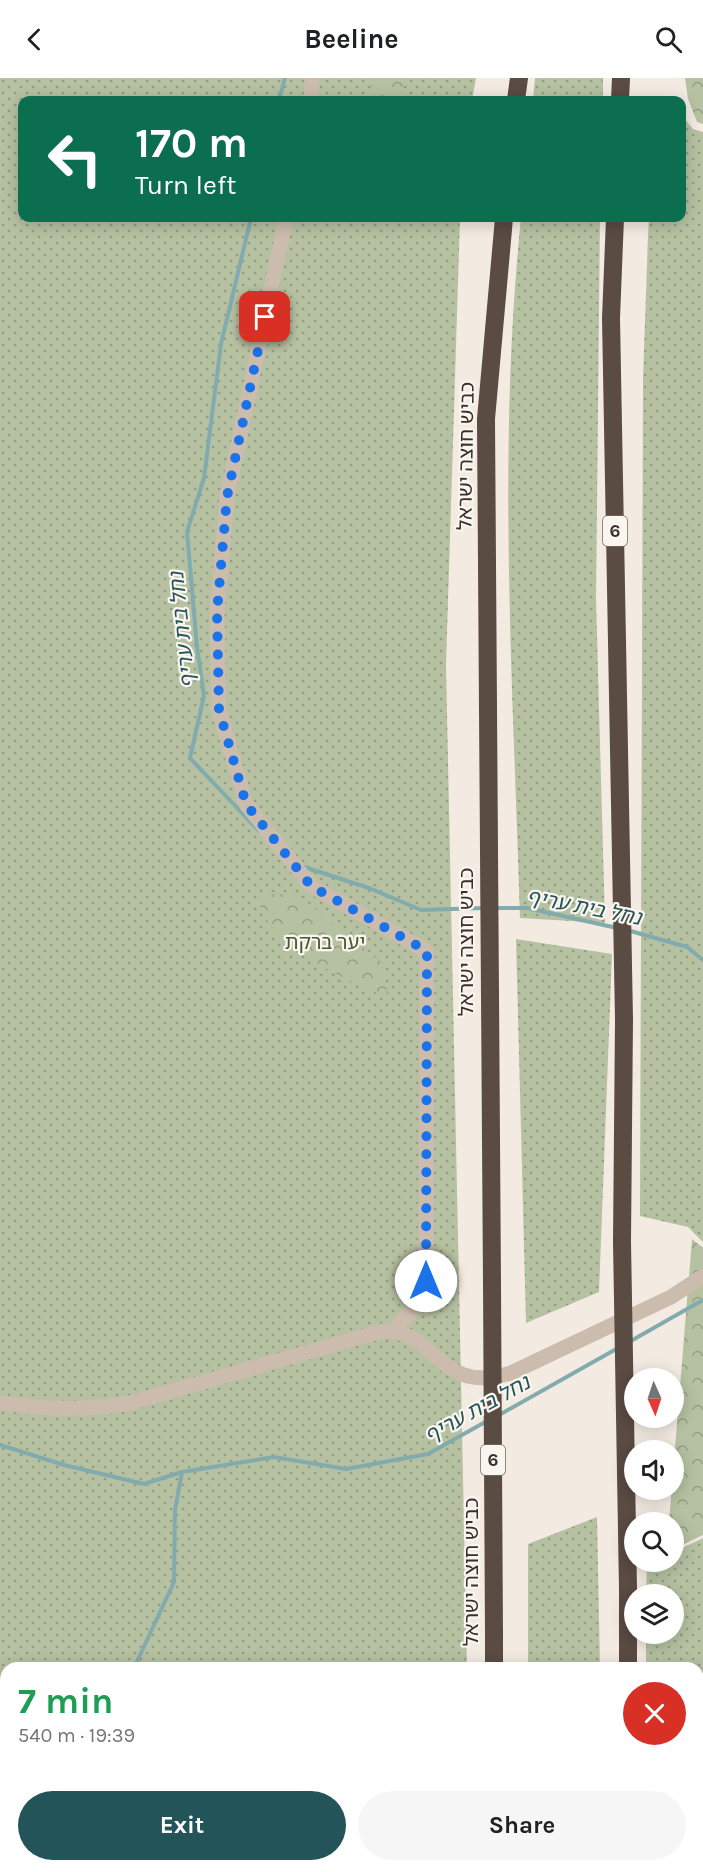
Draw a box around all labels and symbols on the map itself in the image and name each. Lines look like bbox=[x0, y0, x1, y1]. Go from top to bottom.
pin bbox=[239, 291, 290, 342]
street label: כביש חוצה ישראל bbox=[453, 382, 479, 530]
road number: 6 bbox=[603, 516, 627, 546]
water label: נחל בית עריף bbox=[164, 569, 200, 689]
street label: כביש חוצה ישראל bbox=[455, 868, 478, 1016]
water label: נחל בית עריף bbox=[524, 884, 646, 930]
park label: יער ברקת bbox=[285, 931, 365, 954]
position arrow bbox=[394, 1249, 458, 1313]
north arrow bbox=[624, 1368, 684, 1428]
water label: נחל בית עריף bbox=[420, 1369, 536, 1448]
road number: 6 bbox=[481, 1445, 505, 1475]
street label: כביש חוצה ישראל bbox=[460, 1498, 483, 1646]

